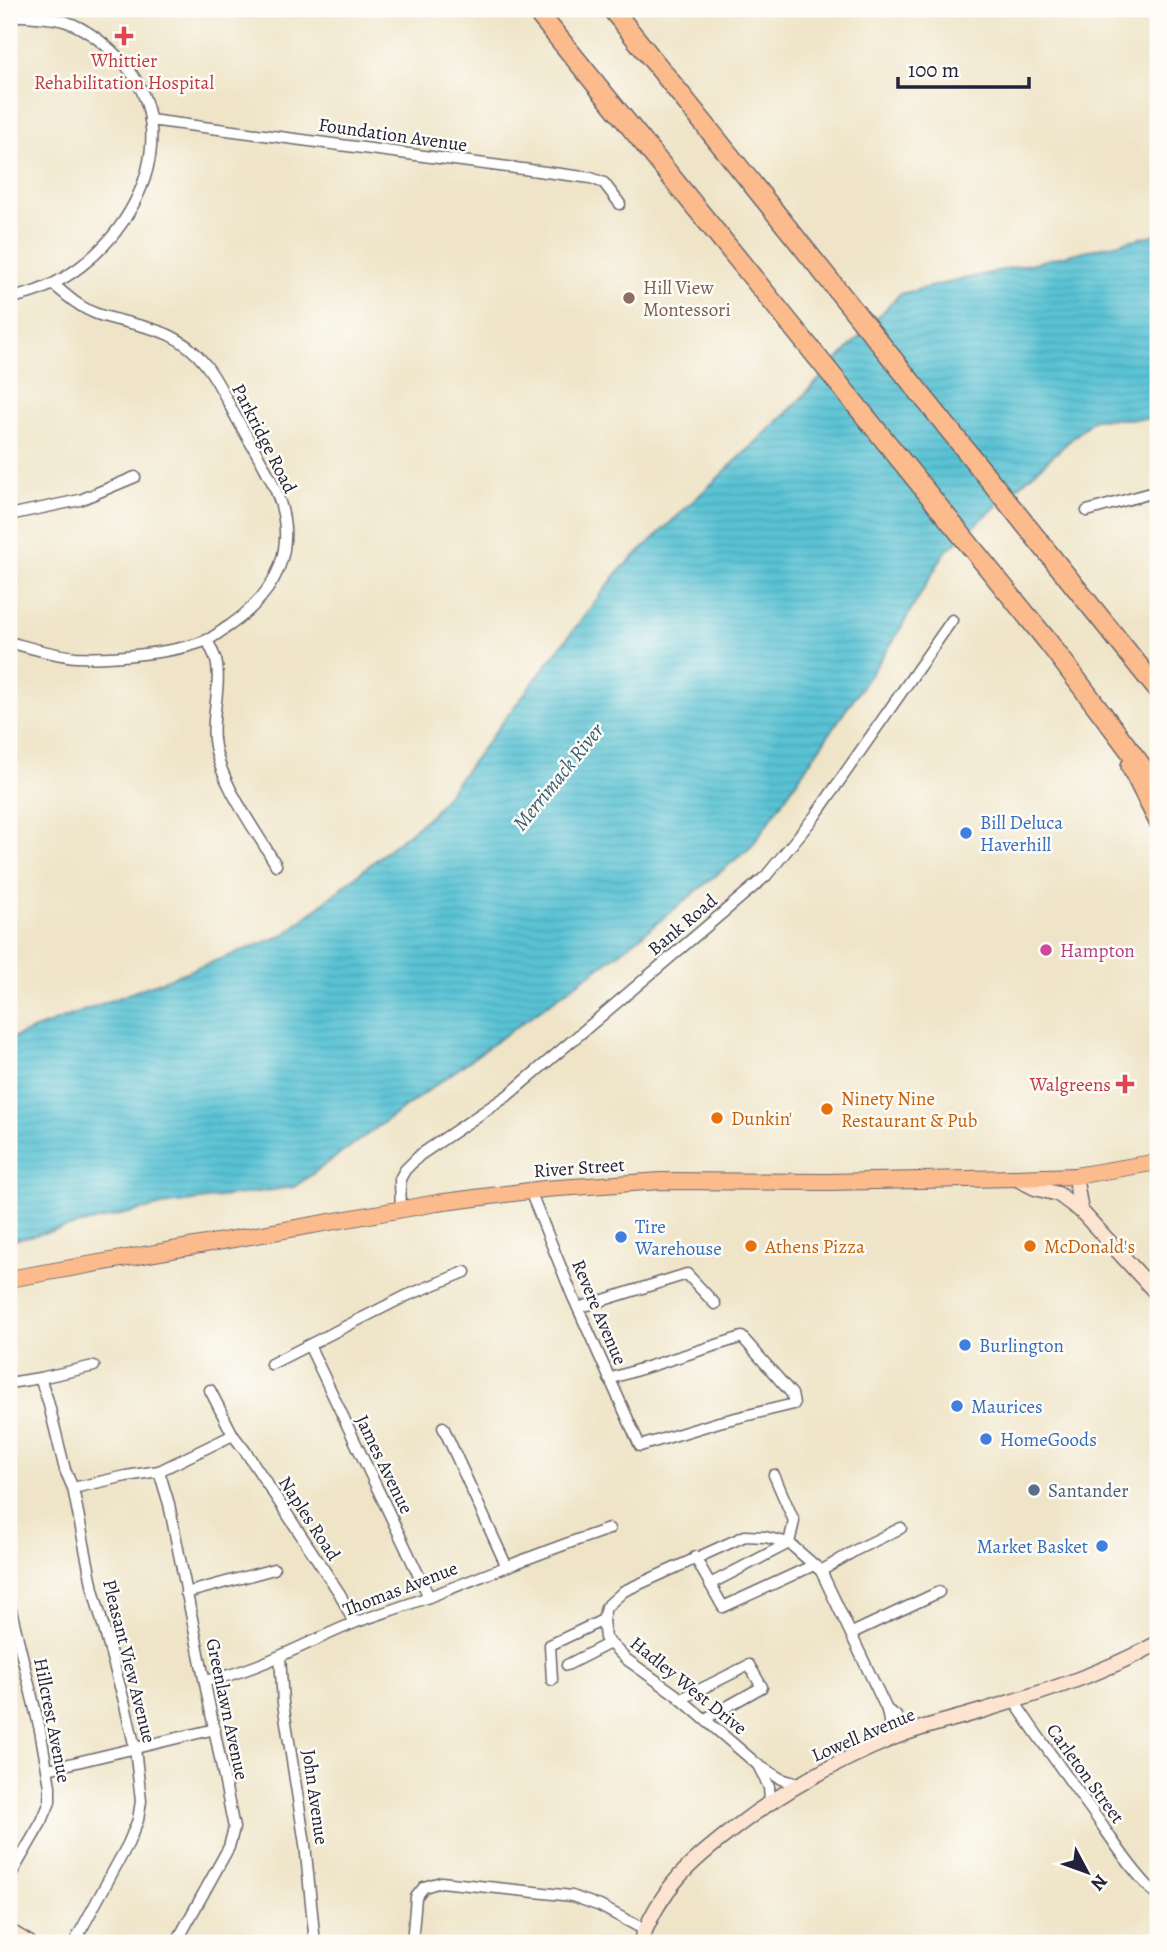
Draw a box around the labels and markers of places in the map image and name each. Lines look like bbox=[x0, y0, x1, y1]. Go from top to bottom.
marker: Whittier Rehabilitation Hospital bbox=[114, 26, 134, 46]
place label: Whittier Rehabilitation Hospital bbox=[34, 48, 214, 96]
place label: Hill View Montessori bbox=[643, 275, 731, 323]
marker: Hill View Montessori bbox=[621, 290, 637, 306]
place label: Bill Deluca Haverhill bbox=[980, 810, 1063, 858]
marker: Bill Deluca Haverhill bbox=[958, 825, 974, 841]
place label: Hampton bbox=[1060, 938, 1135, 964]
marker: Hampton bbox=[1038, 942, 1054, 958]
place label: Walgreens bbox=[1029, 1072, 1111, 1098]
marker: Walgreens bbox=[1117, 1076, 1133, 1092]
place label: Ninety Nine Restaurant & Pub bbox=[841, 1086, 977, 1134]
marker: Ninety Nine Restaurant & Pub bbox=[819, 1101, 835, 1117]
place label: Dunkin' bbox=[731, 1106, 792, 1132]
marker: Dunkin' bbox=[709, 1110, 725, 1126]
place label: Tire Warehouse bbox=[634, 1214, 722, 1262]
marker: Tire Warehouse bbox=[613, 1229, 629, 1245]
place label: Athens Pizza bbox=[764, 1234, 865, 1260]
place label: McDonald's bbox=[1044, 1234, 1135, 1260]
marker: Athens Pizza bbox=[743, 1238, 759, 1254]
marker: McDonald's bbox=[1022, 1238, 1038, 1254]
place label: Burlington bbox=[979, 1333, 1064, 1359]
marker: Burlington bbox=[957, 1337, 973, 1353]
place label: Maurices bbox=[971, 1394, 1043, 1420]
marker: Maurices bbox=[949, 1398, 965, 1414]
place label: HomeGoods bbox=[1000, 1427, 1097, 1453]
marker: HomeGoods bbox=[978, 1431, 994, 1447]
place label: Santander bbox=[1048, 1478, 1128, 1504]
marker: Santander bbox=[1026, 1482, 1042, 1498]
place label: Market Basket bbox=[977, 1534, 1088, 1560]
marker: Market Basket bbox=[1094, 1538, 1110, 1554]

